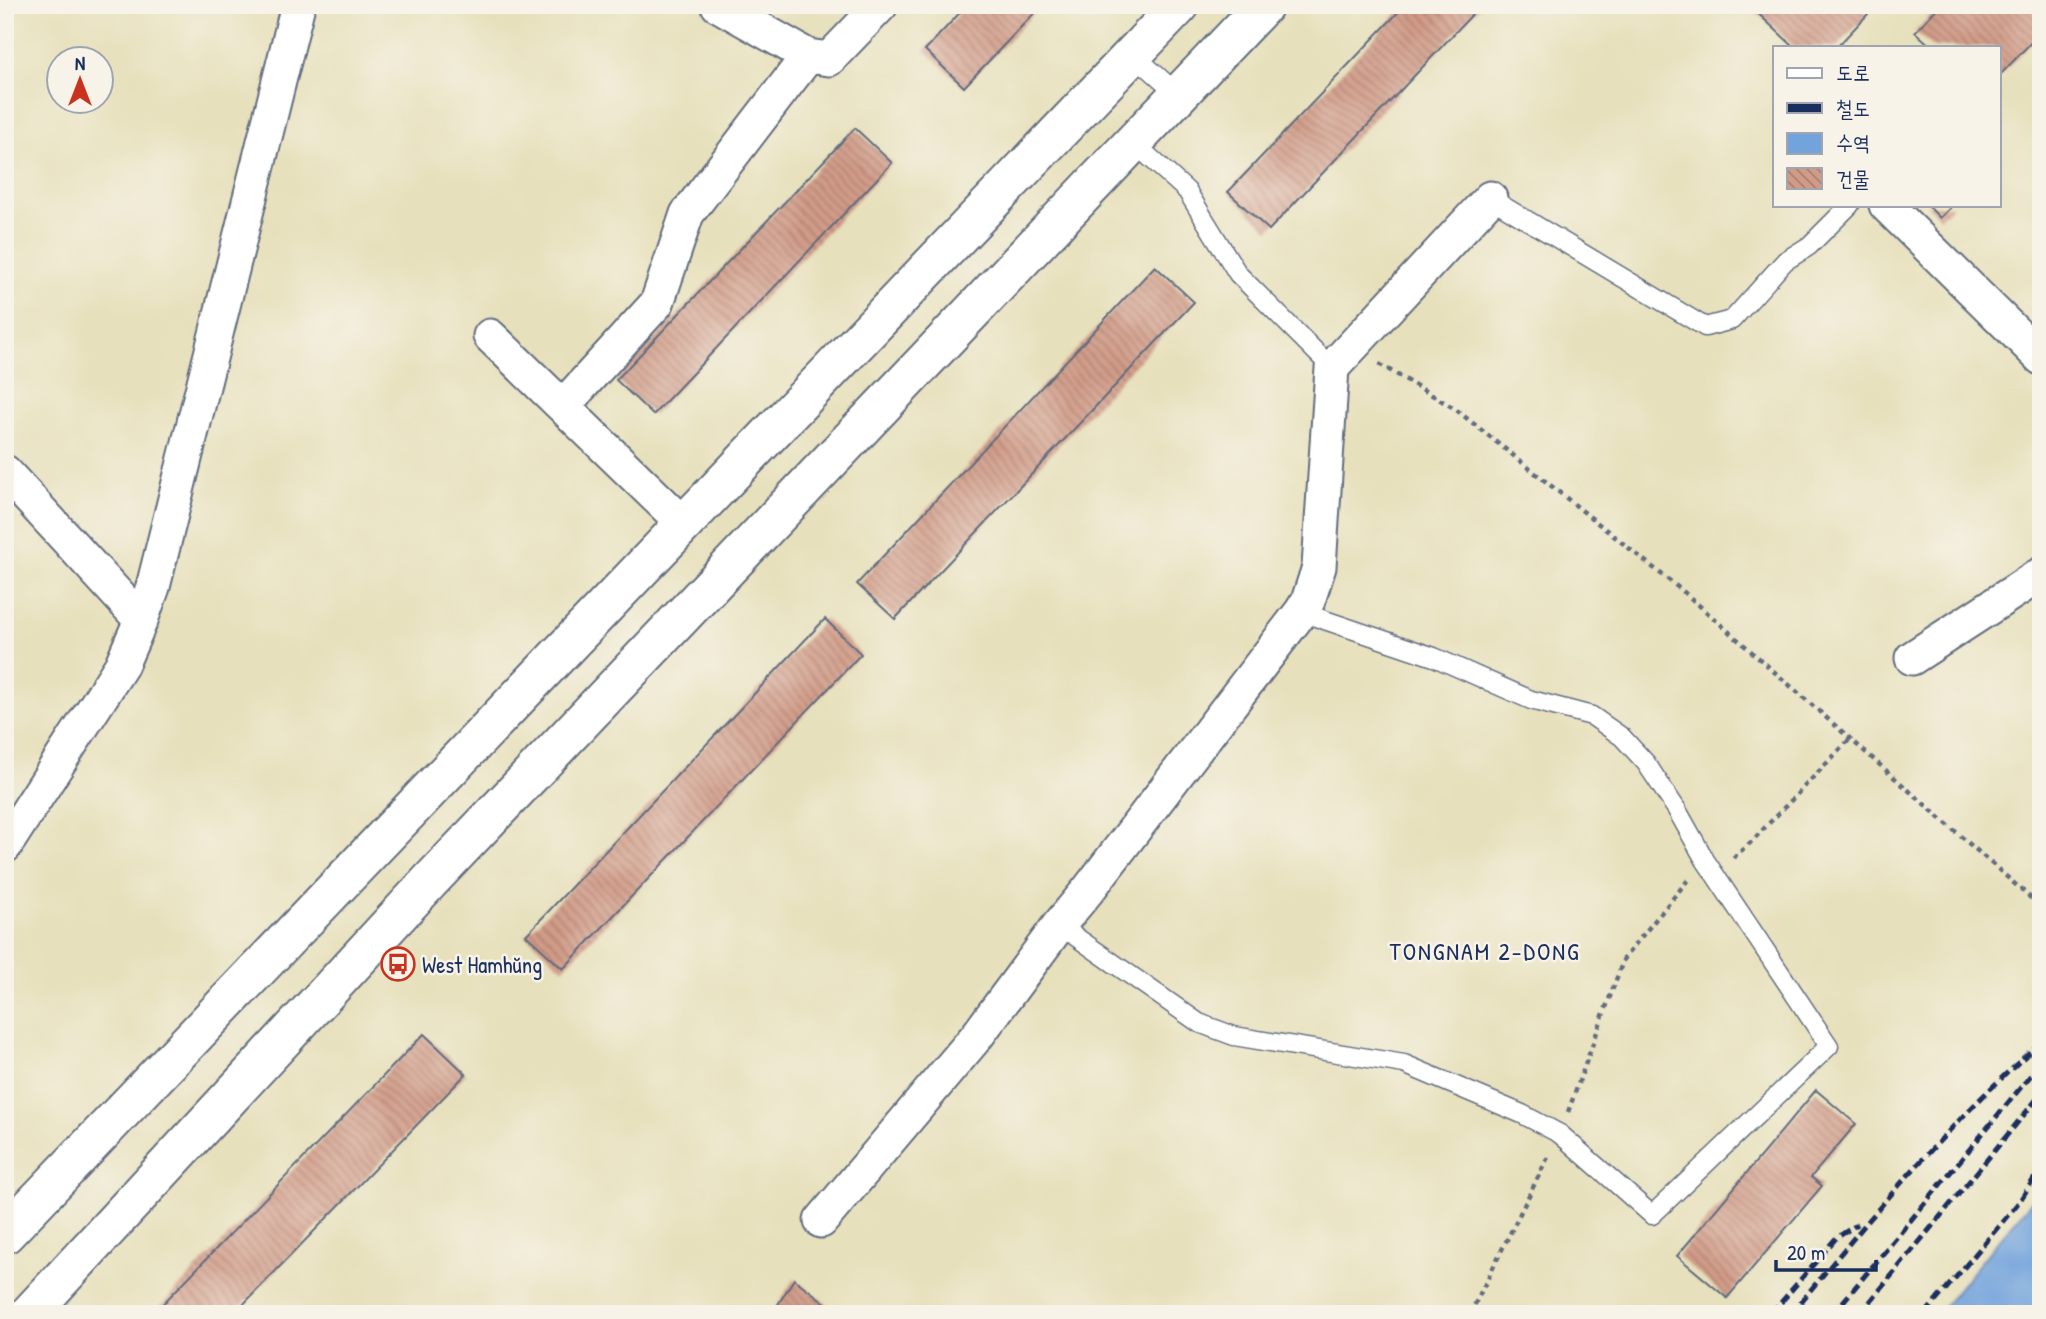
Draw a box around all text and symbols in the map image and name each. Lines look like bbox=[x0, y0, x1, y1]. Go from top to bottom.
north arrow bbox=[46, 46, 116, 116]
legend bbox=[1773, 46, 2000, 206]
text: N bbox=[75, 50, 85, 76]
text: 도로 bbox=[1836, 58, 1870, 87]
text: 철도 bbox=[1836, 94, 1870, 123]
text: 수역 bbox=[1836, 128, 1870, 157]
text: 건물 bbox=[1836, 164, 1870, 193]
district label: TONGNAM 2-DONG bbox=[1389, 935, 1581, 967]
bus stop icon: West Hamhŭng bbox=[379, 945, 417, 983]
place label: West Hamhŭng bbox=[422, 949, 542, 980]
scale bar bbox=[1776, 1228, 1876, 1272]
text: 20 m bbox=[1787, 1238, 1825, 1267]

